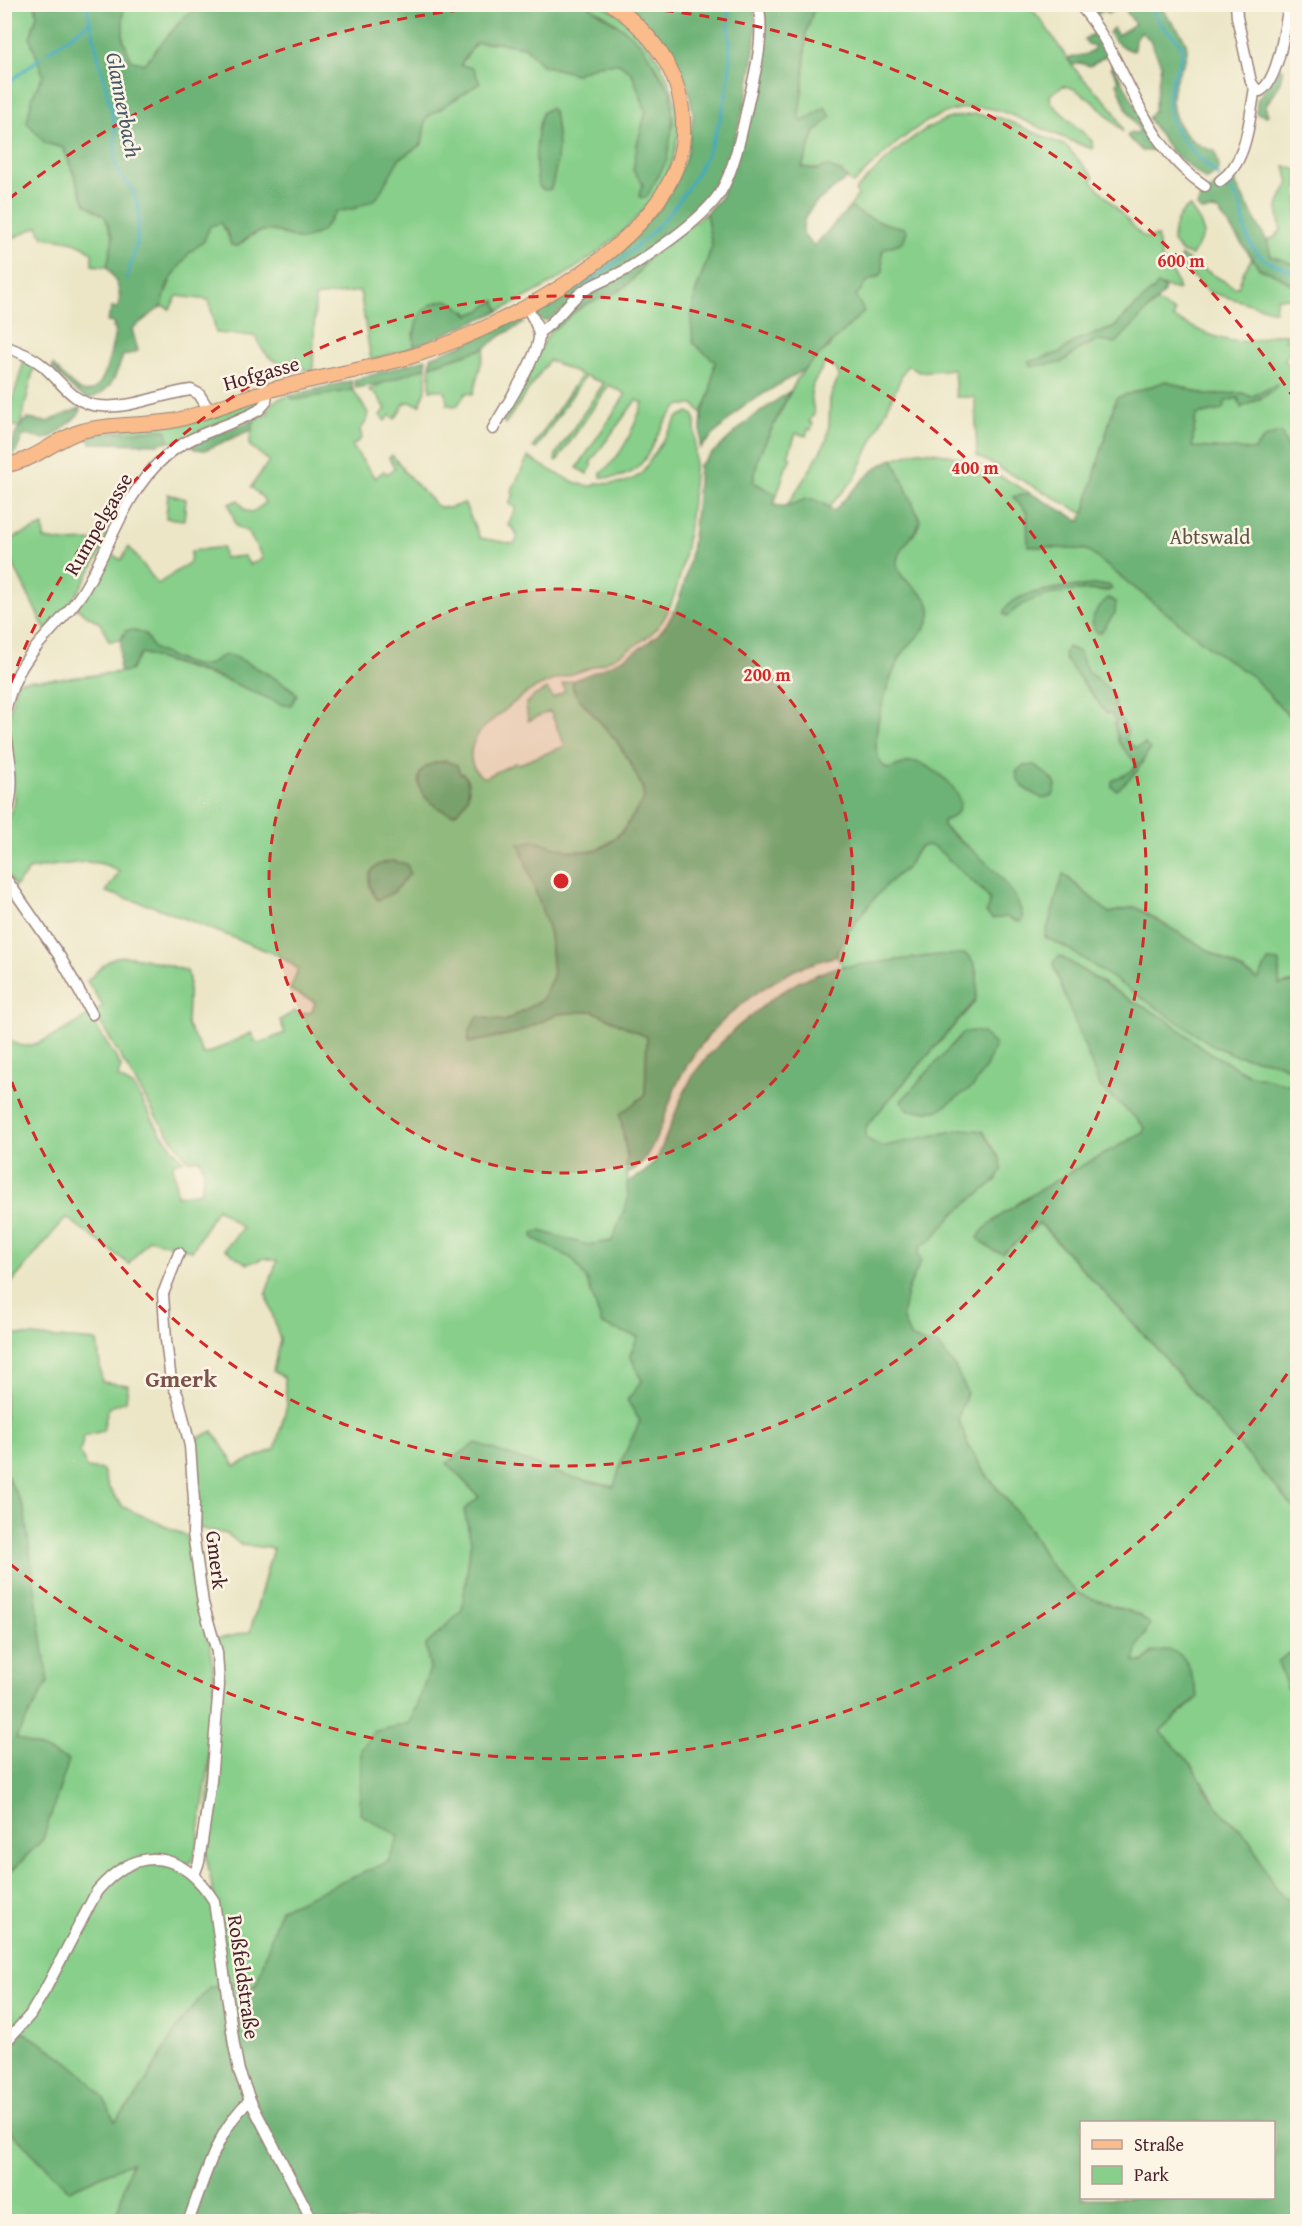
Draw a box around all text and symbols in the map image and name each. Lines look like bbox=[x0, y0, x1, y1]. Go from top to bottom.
water label: Glannerbach bbox=[98, 50, 150, 160]
text: 600 m bbox=[1157, 247, 1205, 274]
street label: Hofgasse bbox=[219, 347, 303, 399]
text: 400 m bbox=[951, 454, 999, 481]
street label: Rumpelgasse bbox=[56, 467, 140, 581]
park label: Abtswald bbox=[1170, 521, 1251, 552]
text: 200 m bbox=[743, 661, 791, 688]
centre of rings bbox=[551, 871, 571, 891]
district label: Gmerk bbox=[145, 1361, 217, 1396]
street label: Gmerk bbox=[198, 1529, 236, 1591]
street label: Roßfeldstraße bbox=[220, 1913, 268, 2041]
legend bbox=[1080, 2121, 1275, 2199]
text: Straße bbox=[1134, 2131, 1184, 2158]
text: Park bbox=[1134, 2161, 1170, 2188]

